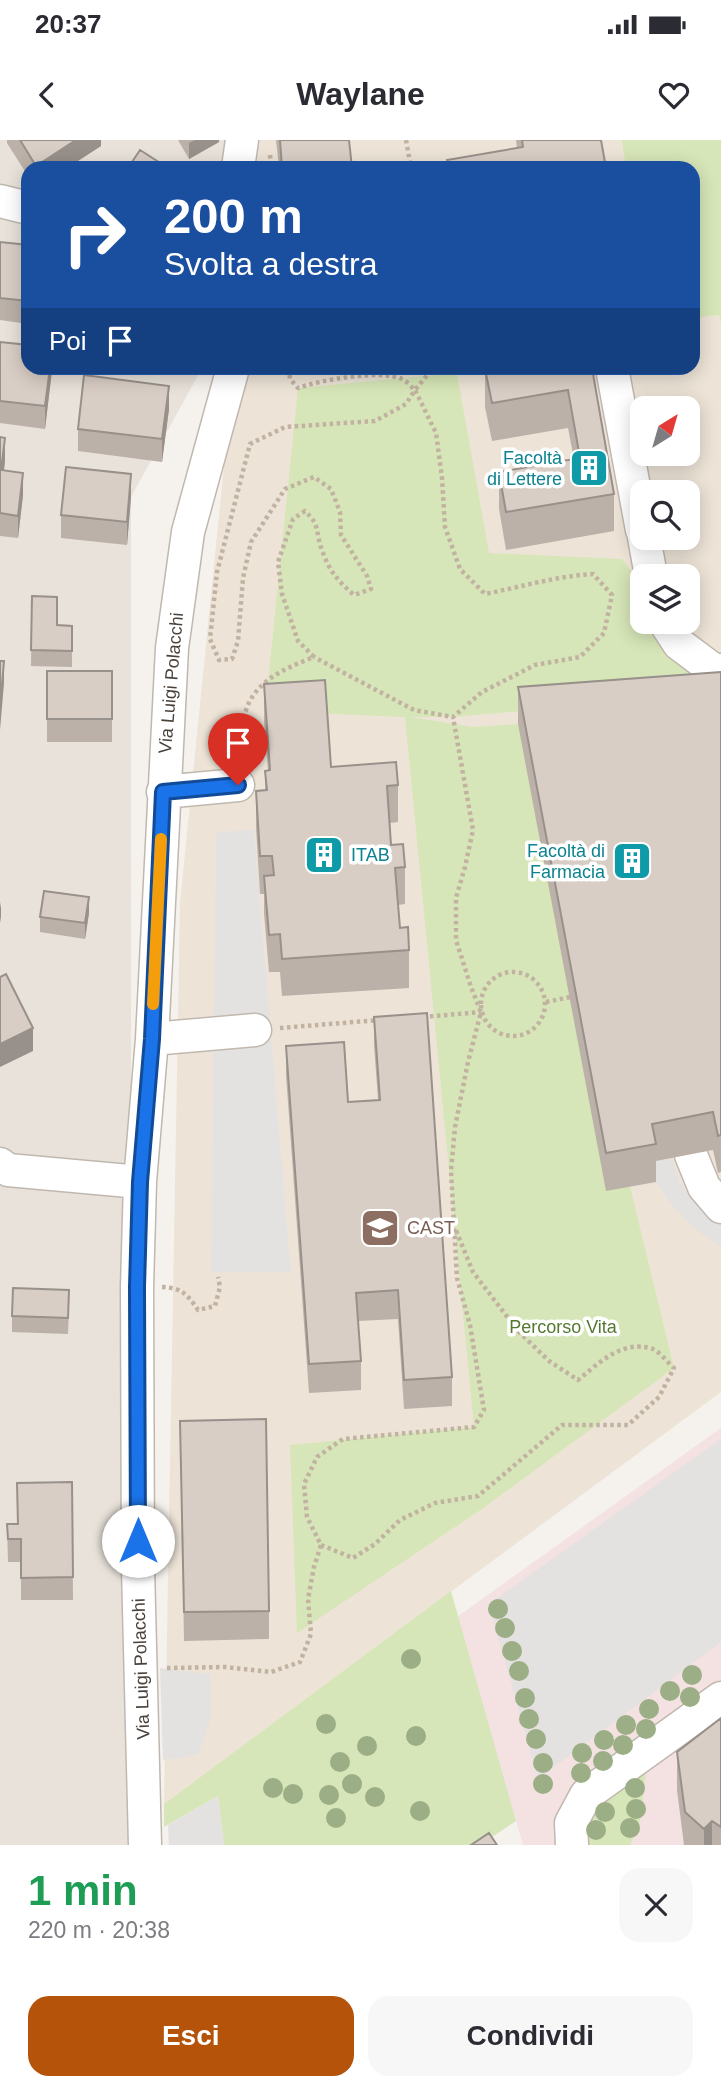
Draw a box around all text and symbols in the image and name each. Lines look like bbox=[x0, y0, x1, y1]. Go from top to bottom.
text: 20:37 bbox=[35, 9, 102, 39]
icon: back bbox=[28, 76, 66, 114]
text: Waylane bbox=[296, 76, 425, 112]
icon: heart bbox=[655, 76, 693, 114]
icon: right bbox=[49, 189, 140, 280]
text: 200 m bbox=[164, 189, 303, 243]
text: Svolta a destra bbox=[164, 246, 377, 282]
icon: arrive bbox=[101, 322, 139, 360]
text: Poi bbox=[49, 326, 87, 356]
north arrow bbox=[630, 396, 700, 466]
map controls bbox=[630, 396, 700, 634]
building icon: Facoltà di Lettere bbox=[568, 447, 610, 489]
place label: Facoltà di Lettere bbox=[487, 448, 563, 489]
button: search bbox=[630, 480, 700, 550]
button: layers bbox=[630, 564, 700, 634]
street label: Via Luigi Polacchi bbox=[155, 612, 187, 754]
pin bbox=[208, 713, 268, 785]
icon: arrive bbox=[219, 724, 257, 762]
building icon: ITAB bbox=[303, 834, 345, 876]
building icon: Facoltà di Farmacia bbox=[611, 840, 653, 882]
place label: Facoltà di Farmacia bbox=[527, 841, 606, 882]
place label: ITAB bbox=[351, 845, 390, 865]
school or university icon: CAST bbox=[359, 1207, 401, 1249]
place label: CAST bbox=[407, 1218, 455, 1238]
park label: Percorso Vita bbox=[509, 1317, 618, 1337]
position arrow bbox=[101, 1504, 175, 1578]
street label: Via Luigi Polacchi bbox=[129, 1598, 153, 1740]
text: 1 min bbox=[28, 1867, 138, 1914]
button: close bbox=[619, 1868, 693, 1942]
text: 220 m · 20:38 bbox=[28, 1917, 170, 1943]
button: Esci bbox=[28, 1996, 354, 2076]
button: Condividi bbox=[368, 1996, 693, 2076]

